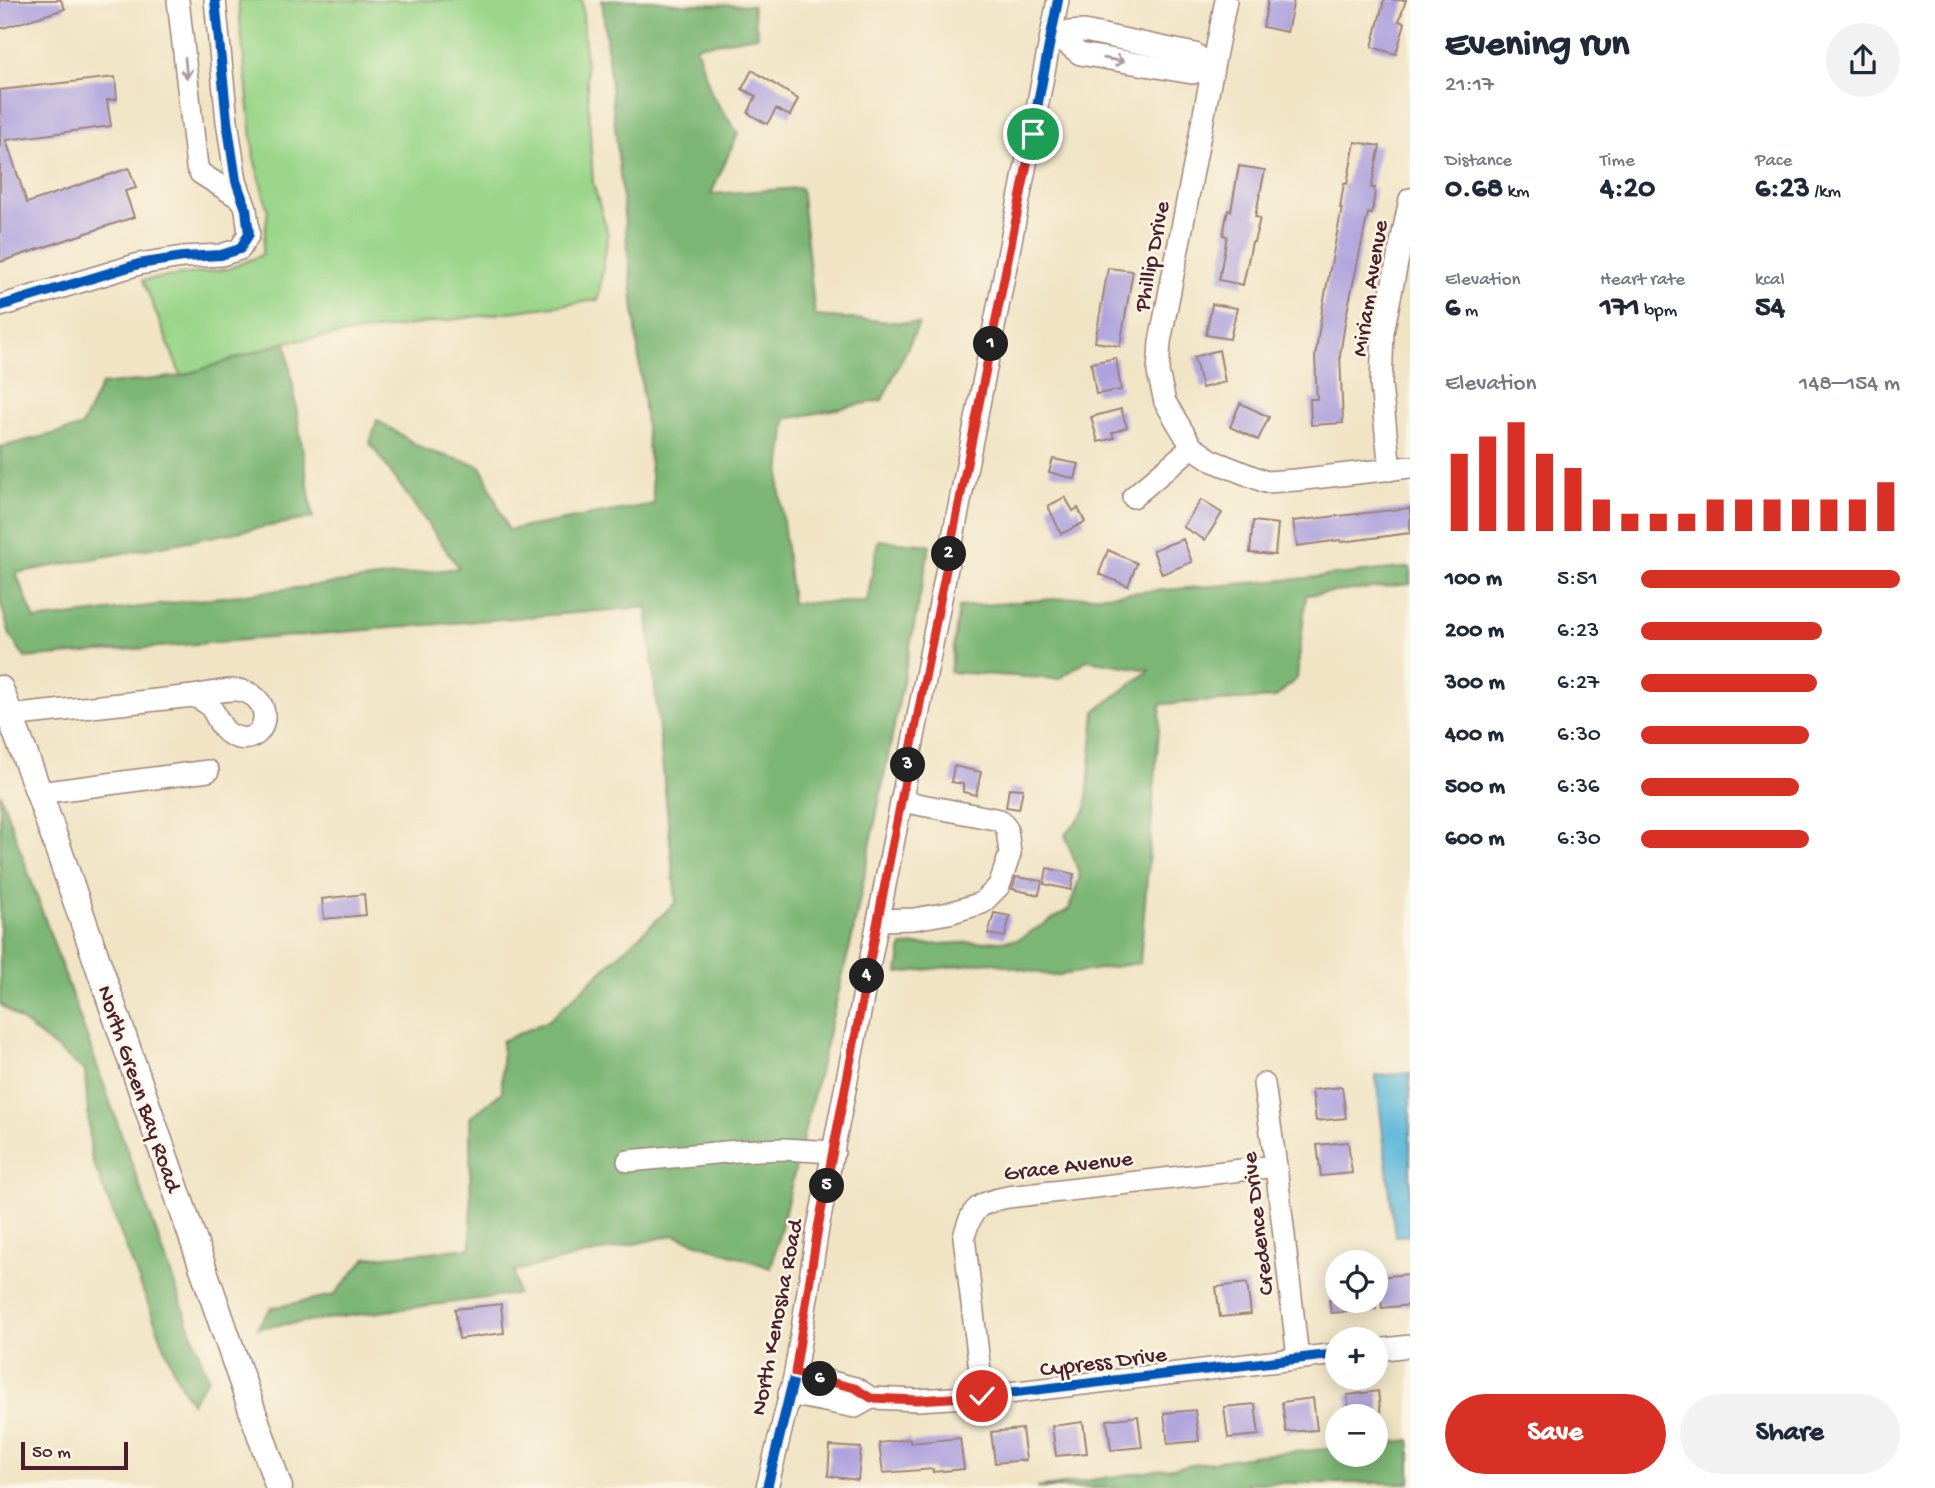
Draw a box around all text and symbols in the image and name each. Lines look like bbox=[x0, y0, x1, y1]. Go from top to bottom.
button: share bbox=[1826, 23, 1900, 97]
text: Evening run bbox=[1445, 24, 1629, 68]
one-way arrow bbox=[1102, 54, 1125, 67]
one-way arrow bbox=[179, 56, 192, 79]
text: 21:17 bbox=[1445, 72, 1494, 99]
pin bbox=[1003, 104, 1063, 164]
icon: arrive bbox=[1014, 115, 1052, 153]
text: Distance bbox=[1445, 150, 1512, 173]
text: Time bbox=[1600, 150, 1635, 173]
text: Pace bbox=[1755, 150, 1792, 173]
text: 0.68 bbox=[1445, 173, 1503, 208]
text: 4:20 bbox=[1600, 173, 1655, 208]
text: 6:23 bbox=[1755, 173, 1810, 208]
text: km bbox=[1503, 181, 1530, 204]
text: /km bbox=[1810, 181, 1841, 204]
street label: Phillip Drive bbox=[1129, 198, 1178, 315]
street label: Miriam Avenue bbox=[1347, 217, 1396, 359]
text: Elevation bbox=[1445, 269, 1521, 292]
text: Heart rate bbox=[1600, 269, 1685, 292]
text: kcal bbox=[1755, 269, 1785, 292]
text: 6 bbox=[1445, 292, 1460, 327]
text: 171 bbox=[1600, 292, 1640, 327]
text: 54 bbox=[1755, 292, 1785, 327]
text: m bbox=[1460, 300, 1478, 323]
text: bpm bbox=[1640, 300, 1677, 323]
pin: 1 bbox=[974, 326, 1009, 362]
text: 1 bbox=[987, 332, 994, 355]
text: Elevation bbox=[1445, 371, 1536, 398]
text: 148–154 m bbox=[1799, 371, 1900, 398]
pin: 2 bbox=[932, 536, 967, 572]
text: 2 bbox=[944, 542, 953, 565]
text: 100 m bbox=[1445, 566, 1502, 593]
text: 5:51 bbox=[1557, 566, 1598, 593]
text: 200 m bbox=[1445, 618, 1504, 645]
text: 6:23 bbox=[1557, 618, 1599, 645]
text: 300 m bbox=[1445, 670, 1505, 697]
text: 6:27 bbox=[1557, 670, 1599, 697]
text: 400 m bbox=[1445, 722, 1504, 749]
text: 6:30 bbox=[1557, 722, 1601, 749]
pin: 3 bbox=[890, 748, 926, 782]
text: 3 bbox=[903, 753, 912, 776]
text: 500 m bbox=[1445, 774, 1505, 801]
text: 6:36 bbox=[1557, 774, 1599, 801]
text: 600 m bbox=[1445, 826, 1505, 853]
text: 6:30 bbox=[1557, 826, 1601, 853]
pin: 4 bbox=[850, 958, 884, 993]
text: 4 bbox=[862, 964, 871, 987]
street label: North Green Bay Road bbox=[90, 982, 186, 1197]
street label: Grace Avenue bbox=[1002, 1146, 1136, 1189]
street label: Credence Drive bbox=[1237, 1149, 1282, 1297]
pin: 5 bbox=[810, 1168, 844, 1204]
text: 5 bbox=[822, 1174, 832, 1197]
street label: North Kenosha Road bbox=[746, 1216, 811, 1418]
map controls bbox=[1325, 1250, 1388, 1467]
button: locate bbox=[1325, 1250, 1388, 1313]
button: + bbox=[1325, 1327, 1388, 1390]
street label: Cypress Drive bbox=[1038, 1342, 1170, 1385]
pin: 6 bbox=[802, 1362, 838, 1396]
pin bbox=[952, 1366, 1012, 1426]
text: 6 bbox=[815, 1367, 824, 1390]
icon: check bbox=[963, 1377, 1001, 1415]
button: Save bbox=[1445, 1394, 1666, 1474]
button: Share bbox=[1680, 1394, 1900, 1474]
button: − bbox=[1325, 1404, 1388, 1467]
scale bar bbox=[21, 1439, 128, 1471]
text: 50 m bbox=[32, 1442, 71, 1465]

